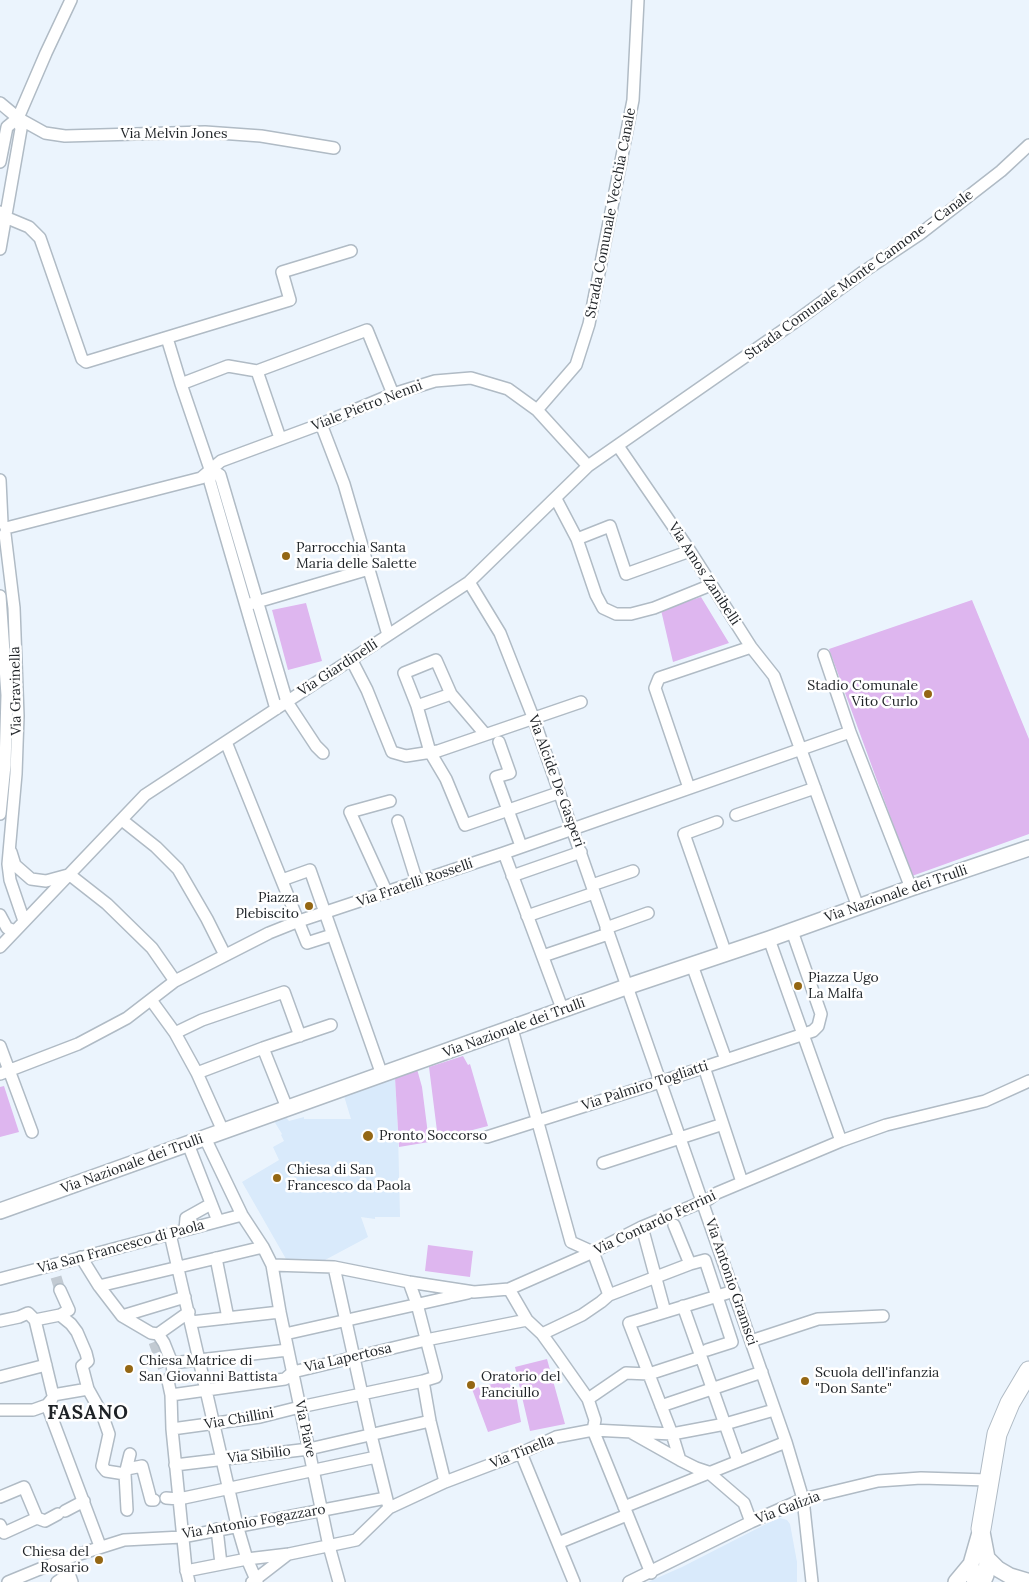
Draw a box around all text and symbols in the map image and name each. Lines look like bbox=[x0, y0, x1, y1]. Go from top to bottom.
street label: Strada Comunale Vecchia Canale bbox=[582, 107, 640, 319]
street label: Via Melvin Jones bbox=[121, 126, 227, 142]
street label: Strada Comunale Monte Cannone - Canale bbox=[742, 186, 976, 364]
street label: Viale Pietro Nenni bbox=[309, 377, 425, 435]
street label: Via Amos Zanibelli bbox=[665, 520, 743, 628]
place label: Parrocchia Santa Maria delle Salette bbox=[296, 540, 417, 572]
marker: Parrocchia Santa Maria delle Salette bbox=[280, 550, 292, 562]
street label: Via Giardinelli bbox=[295, 636, 381, 700]
street label: Via Gravinella bbox=[7, 646, 25, 736]
place label: Stadio Comunale Vito Curlo bbox=[807, 678, 918, 710]
marker: Stadio Comunale Vito Curlo bbox=[922, 688, 934, 700]
street label: Via Alcide De Gasperi bbox=[524, 713, 588, 849]
street label: Via Fratelli Rosselli bbox=[355, 855, 475, 911]
street label: Via Nazionale dei Trulli bbox=[822, 862, 970, 926]
place label: Piazza Plebiscito bbox=[235, 890, 299, 922]
marker: Piazza Plebiscito bbox=[303, 900, 315, 912]
place label: Piazza Ugo La Malfa bbox=[808, 970, 879, 1002]
marker: Piazza Ugo La Malfa bbox=[792, 980, 804, 992]
street label: Via Nazionale dei Trulli bbox=[441, 994, 587, 1062]
street label: Via Palmiro Togliatti bbox=[580, 1058, 710, 1114]
place label: Pronto Soccorso bbox=[379, 1128, 487, 1144]
marker: Pronto Soccorso bbox=[361, 1129, 375, 1143]
street label: Via Nazionale dei Trulli bbox=[59, 1130, 205, 1198]
place label: Chiesa di San Francesco da Paola bbox=[287, 1162, 411, 1194]
marker: Chiesa di San Francesco da Paola bbox=[271, 1172, 283, 1184]
street label: Via Contardo Ferrini bbox=[591, 1187, 719, 1259]
street label: Via Antonio Gramsci bbox=[701, 1216, 761, 1348]
street label: Via San Francesco di Paola bbox=[36, 1217, 206, 1277]
street label: Via Lapertosa bbox=[303, 1340, 393, 1376]
place label: Chiesa Matrice di San Giovanni Battista bbox=[139, 1353, 278, 1385]
marker: Chiesa Matrice di San Giovanni Battista bbox=[123, 1363, 135, 1375]
place label: Scuola dell'infanzia "Don Sante" bbox=[815, 1365, 939, 1398]
place label: Oratorio del Fanciullo bbox=[481, 1369, 560, 1401]
marker: Scuola dell'infanzia "Don Sante" bbox=[799, 1375, 811, 1387]
marker: Oratorio del Fanciullo bbox=[465, 1379, 477, 1391]
street label: Via Piave bbox=[291, 1399, 319, 1459]
district label: FASANO bbox=[46, 1403, 130, 1425]
street label: Via Chillini bbox=[203, 1405, 275, 1433]
street label: Via Tinella bbox=[488, 1432, 556, 1472]
street label: Via Sibilio bbox=[226, 1443, 292, 1467]
street label: Via Galizia bbox=[753, 1488, 823, 1528]
street label: Via Antonio Fogazzaro bbox=[181, 1501, 327, 1543]
place label: Chiesa del Rosario bbox=[22, 1544, 89, 1576]
marker: Chiesa del Rosario bbox=[93, 1554, 105, 1566]

